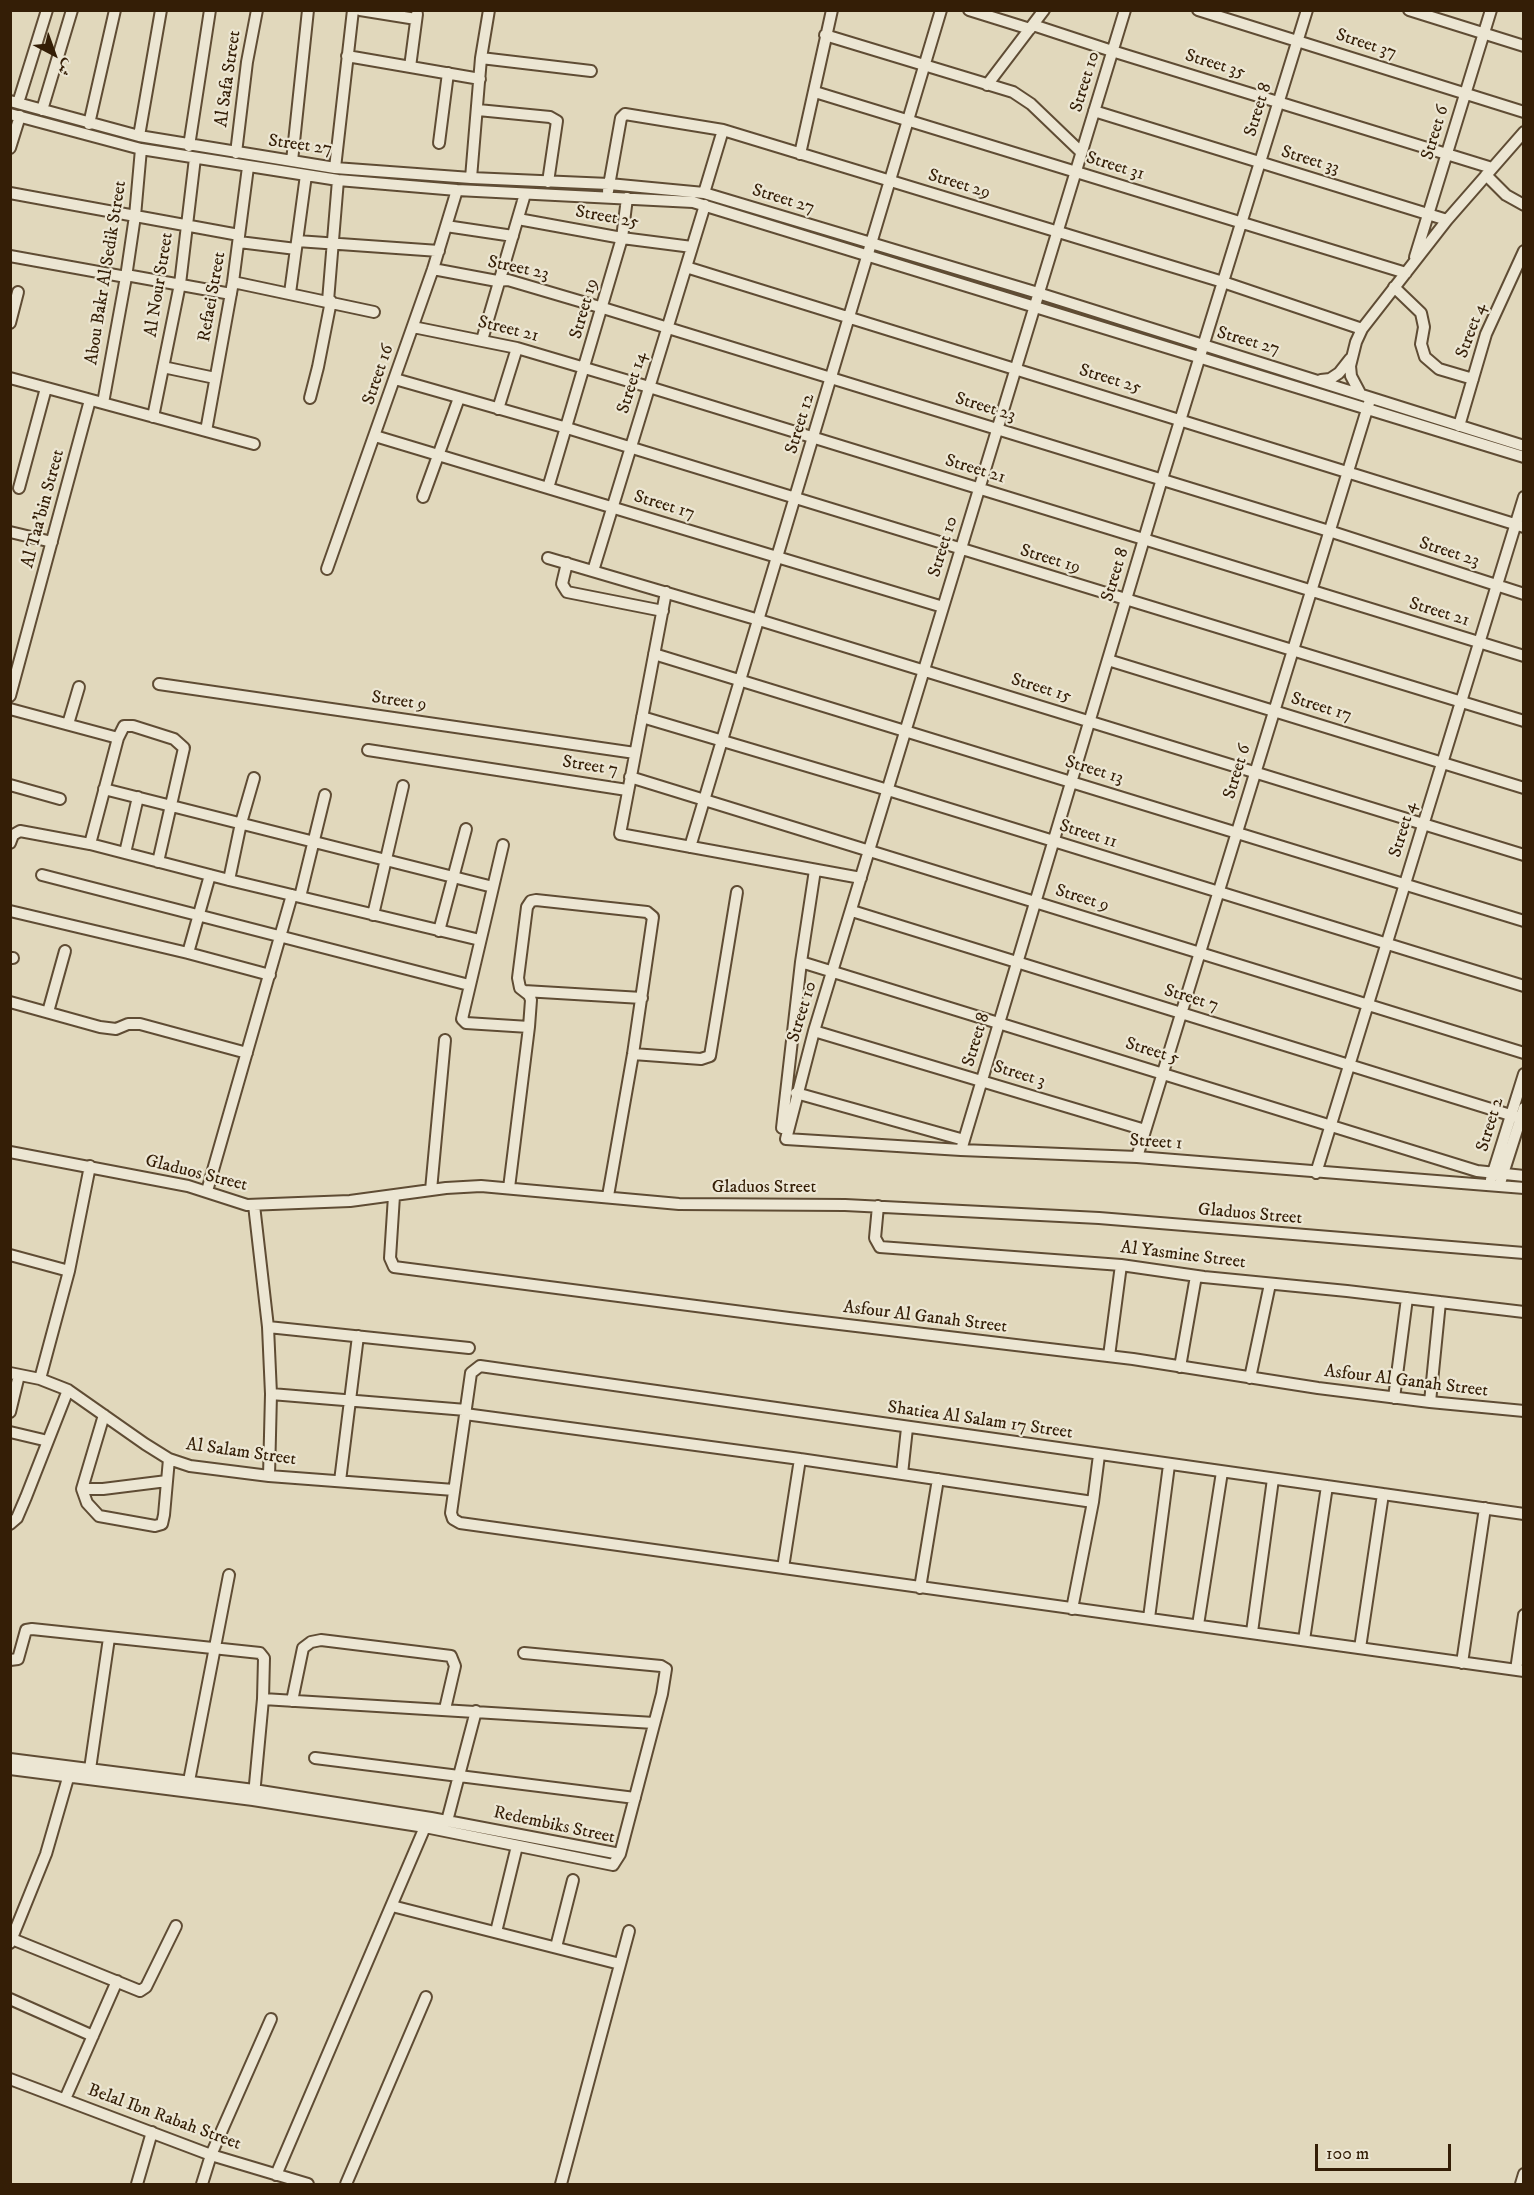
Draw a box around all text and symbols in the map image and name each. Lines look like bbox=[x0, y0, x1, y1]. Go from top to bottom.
north arrow bbox=[24, 24, 84, 84]
street label: Street 37 bbox=[1333, 25, 1399, 65]
street label: Al Safa Street bbox=[212, 29, 246, 129]
street label: Street 35 bbox=[1182, 46, 1248, 84]
street label: Street 10 bbox=[1067, 49, 1105, 115]
text: ش bbox=[53, 55, 78, 80]
street label: Street 8 bbox=[1241, 80, 1277, 140]
street label: Street 6 bbox=[1418, 103, 1454, 163]
street label: Street 27 bbox=[267, 131, 333, 161]
street label: Street 33 bbox=[1278, 142, 1342, 180]
street label: Street 31 bbox=[1083, 148, 1147, 186]
street label: Street 29 bbox=[925, 165, 993, 205]
street label: Abou Bakr Al Sedik Street bbox=[82, 179, 132, 367]
street label: Street 27 bbox=[749, 180, 817, 220]
street label: Street 25 bbox=[574, 202, 640, 234]
street label: Al Nour Street bbox=[141, 231, 179, 339]
street label: Refaei Street bbox=[194, 250, 232, 344]
street label: Street 23 bbox=[485, 252, 551, 286]
street label: Street 19 bbox=[566, 276, 604, 342]
street label: Street 4 bbox=[1452, 301, 1492, 361]
street label: Street 21 bbox=[475, 312, 541, 348]
street label: Street 27 bbox=[1214, 323, 1282, 361]
street label: Street 16 bbox=[359, 342, 399, 408]
street label: Street 14 bbox=[613, 350, 653, 416]
street label: Street 25 bbox=[1076, 360, 1144, 400]
street label: Street 23 bbox=[952, 389, 1018, 427]
street label: Street 12 bbox=[782, 391, 820, 457]
street label: Al Taa'bin Street bbox=[18, 447, 70, 571]
street label: Street 21 bbox=[942, 451, 1008, 489]
street label: Street 17 bbox=[631, 487, 697, 525]
street label: Street 10 bbox=[925, 514, 963, 580]
street label: Street 23 bbox=[1416, 533, 1482, 573]
street label: Street 19 bbox=[1017, 541, 1083, 579]
street label: Street 8 bbox=[1098, 545, 1134, 605]
street label: Street 21 bbox=[1406, 594, 1472, 632]
street label: Street 15 bbox=[1008, 670, 1074, 708]
street label: Street 9 bbox=[370, 687, 428, 717]
street label: Street 17 bbox=[1288, 689, 1354, 727]
street label: Street 6 bbox=[1220, 742, 1256, 802]
street label: Street 7 bbox=[561, 752, 619, 782]
street label: Street 13 bbox=[1062, 752, 1126, 790]
street label: Street 4 bbox=[1385, 800, 1423, 860]
street label: Street 11 bbox=[1056, 816, 1120, 854]
street label: Street 9 bbox=[1052, 881, 1112, 917]
street label: Street 10 bbox=[784, 979, 822, 1045]
street label: Street 7 bbox=[1161, 980, 1221, 1018]
street label: Street 8 bbox=[959, 1010, 995, 1070]
street label: Street 5 bbox=[1122, 1034, 1182, 1070]
street label: Street 3 bbox=[990, 1057, 1048, 1093]
street label: Street 2 bbox=[1473, 1095, 1509, 1155]
street label: Street 1 bbox=[1129, 1130, 1183, 1156]
street label: Gladuos Street bbox=[143, 1151, 249, 1197]
street label: Gladuos Street bbox=[712, 1177, 816, 1199]
street label: Gladuos Street bbox=[1197, 1200, 1303, 1230]
street label: Al Yasmine Street bbox=[1119, 1238, 1247, 1274]
street label: Asfour Al Ganah Street bbox=[842, 1297, 1008, 1339]
street label: Asfour Al Ganah Street bbox=[1323, 1361, 1489, 1403]
street label: Shatiea Al Salam 17 Street bbox=[886, 1397, 1074, 1445]
street label: Al Salam Street bbox=[185, 1435, 297, 1471]
street label: Redembiks Street bbox=[491, 1803, 617, 1849]
street label: Belal Ibn Rabah Street bbox=[84, 2080, 244, 2156]
scale bar bbox=[1318, 2132, 1454, 2170]
text: 100 m bbox=[1326, 2143, 1369, 2165]

